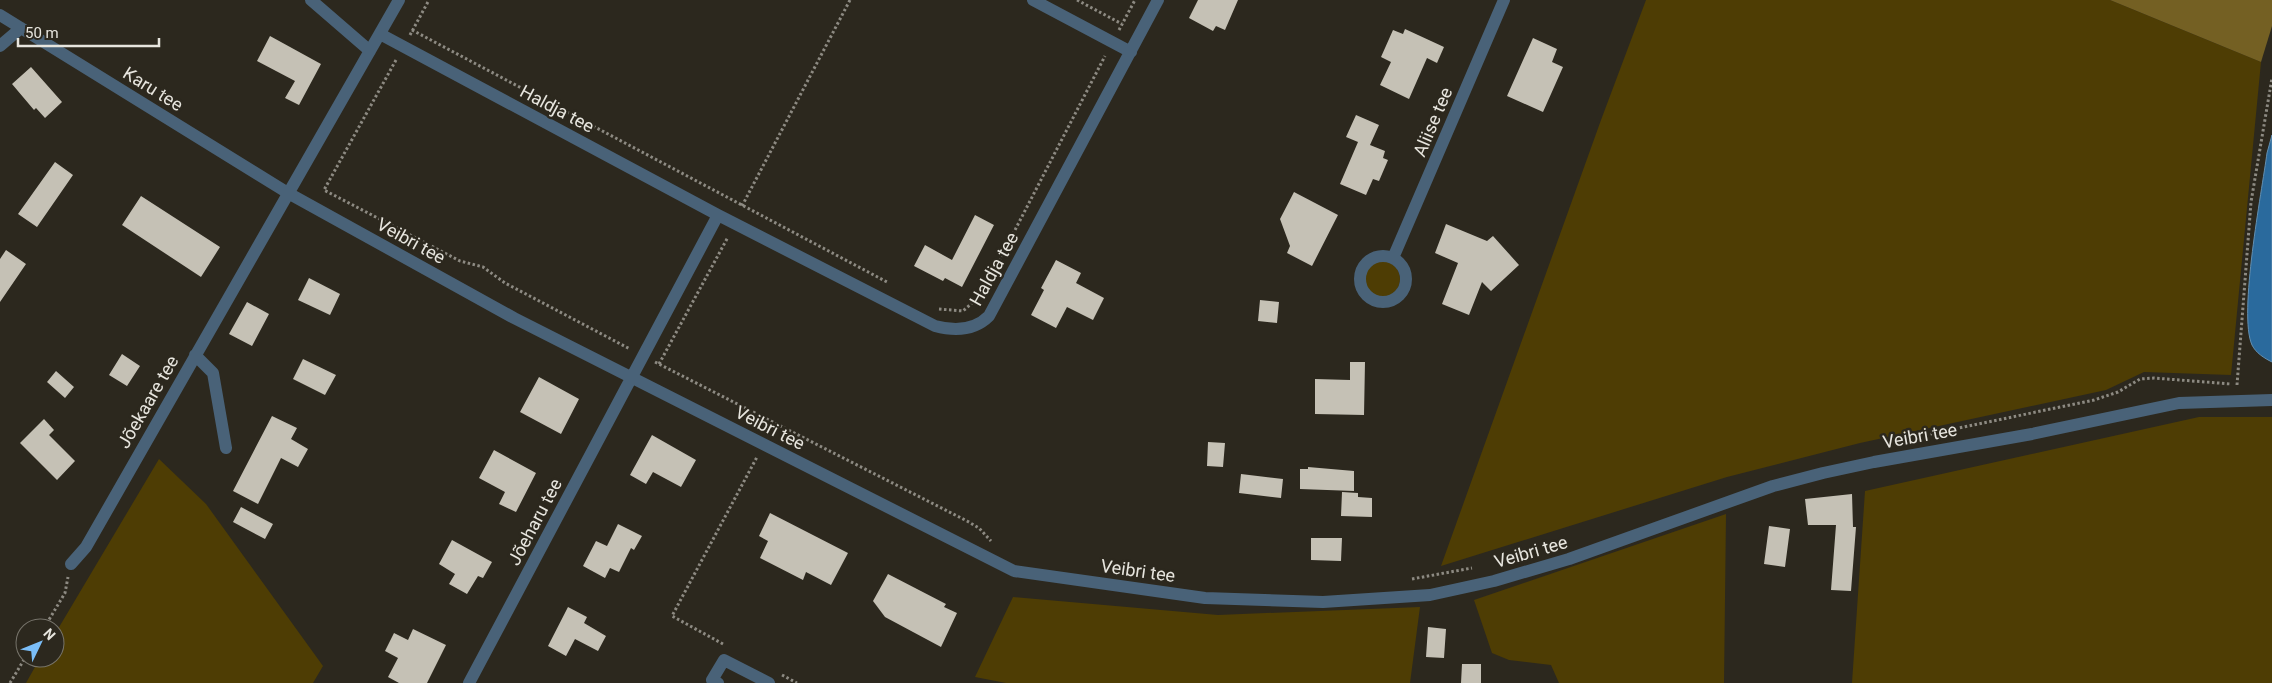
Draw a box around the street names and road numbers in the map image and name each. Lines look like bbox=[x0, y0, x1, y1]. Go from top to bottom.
street label: Karu tee bbox=[119, 62, 187, 115]
street label: Haldja tee bbox=[517, 80, 598, 137]
street label: Aliise tee bbox=[1409, 84, 1456, 160]
street label: Veibri tee bbox=[373, 213, 449, 268]
street label: Haldja tee bbox=[965, 228, 1022, 309]
street label: Jõekaare tee bbox=[113, 352, 183, 452]
street label: Veibri tee bbox=[732, 401, 808, 454]
street label: Veibri tee bbox=[1881, 419, 1959, 452]
street label: Jõeharu tee bbox=[503, 475, 566, 569]
street label: Veibri tee bbox=[1492, 531, 1570, 572]
street label: Veibri tee bbox=[1099, 555, 1177, 586]

